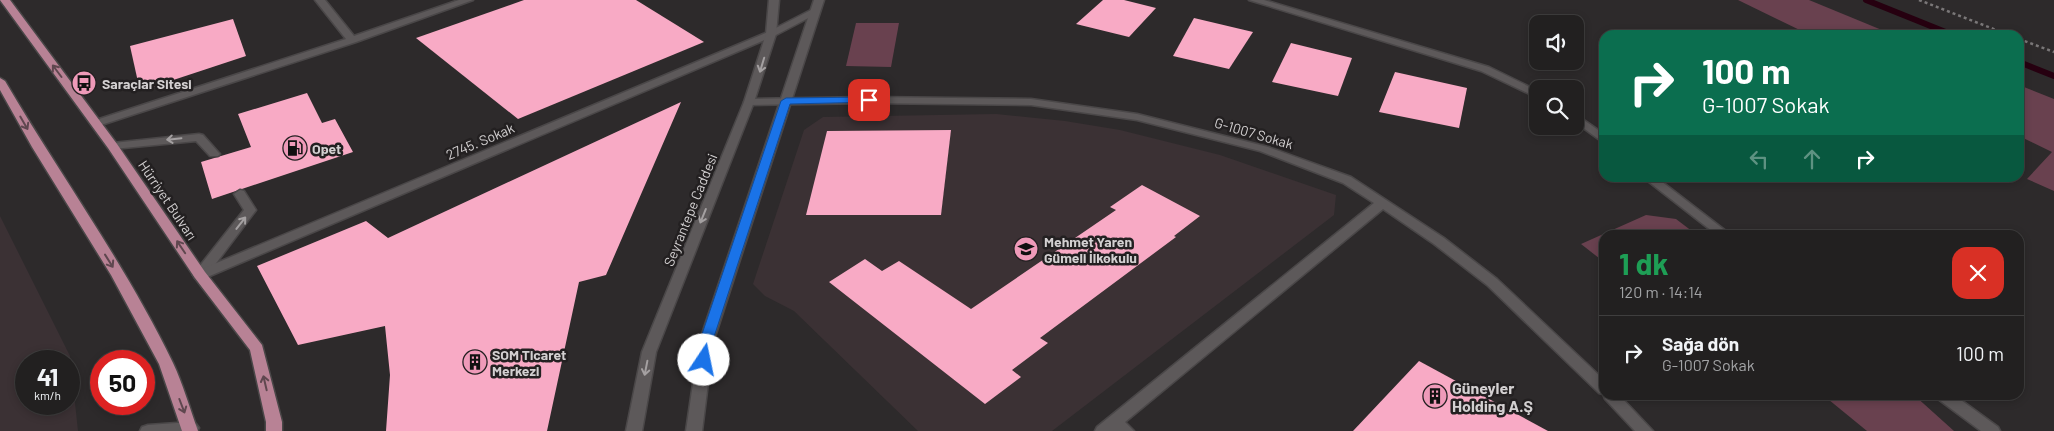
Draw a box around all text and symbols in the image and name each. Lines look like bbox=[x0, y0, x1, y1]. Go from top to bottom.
map controls bbox=[1529, 15, 1584, 135]
button: sound bbox=[1529, 15, 1584, 70]
text: 100 m bbox=[1702, 49, 1791, 91]
icon: right bbox=[1619, 50, 1684, 115]
one-way arrow bbox=[756, 56, 766, 72]
one-way arrow bbox=[52, 65, 63, 78]
bus stop icon: Saraçlar Sitesi bbox=[71, 70, 97, 96]
place label: Saraçlar Sitesi bbox=[102, 75, 192, 92]
pin bbox=[848, 79, 890, 121]
button: search bbox=[1529, 80, 1584, 135]
icon: arrive bbox=[855, 86, 883, 114]
text: G-1007 Sokak bbox=[1702, 91, 1829, 117]
street label: G-1007 Sokak bbox=[1213, 114, 1295, 152]
one-way arrow bbox=[20, 115, 29, 130]
street label: 2745. Sokak bbox=[443, 119, 517, 163]
one-way arrow bbox=[166, 134, 182, 144]
fuel station icon: Opet bbox=[282, 135, 308, 161]
place label: Opet bbox=[312, 140, 341, 157]
icon: left bbox=[1745, 145, 1773, 173]
icon: ahead bbox=[1798, 145, 1826, 173]
icon: right bbox=[1851, 145, 1879, 173]
street label: Seyrantepe Caddesi bbox=[660, 151, 720, 269]
street label: Hürriyet Bulvarı bbox=[135, 157, 201, 243]
one-way arrow bbox=[698, 208, 708, 223]
one-way arrow bbox=[236, 216, 246, 230]
place label: Mehmet Yaren Gümeli İlkokulu bbox=[1044, 233, 1137, 266]
school or university icon: Mehmet Yaren Gümeli İlkokulu bbox=[1013, 236, 1039, 262]
one-way arrow bbox=[176, 240, 186, 254]
text: 1 dk bbox=[1619, 245, 1669, 281]
button: close bbox=[1952, 247, 2004, 299]
one-way arrow bbox=[105, 254, 115, 268]
text: 120 m · 14:14 bbox=[1619, 282, 1703, 301]
text: Sağa dön bbox=[1662, 332, 1739, 355]
position arrow bbox=[677, 333, 729, 385]
icon: right bbox=[1619, 339, 1647, 367]
text: 100 m bbox=[1956, 342, 2004, 365]
place label: SOM Ticaret Merkezi bbox=[492, 346, 566, 379]
building icon: SOM Ticaret Merkezi bbox=[462, 349, 488, 375]
speed limit sign: 50 bbox=[90, 350, 155, 415]
text: G-1007 Sokak bbox=[1662, 355, 1755, 374]
one-way arrow bbox=[640, 359, 650, 375]
text: 41 bbox=[37, 361, 58, 391]
one-way arrow bbox=[260, 376, 269, 392]
place label: Güneyler Holding A.Ş bbox=[1452, 378, 1533, 415]
building icon: Güneyler Holding A.Ş bbox=[1422, 383, 1448, 409]
text: km/h bbox=[34, 388, 61, 402]
one-way arrow bbox=[178, 398, 187, 413]

